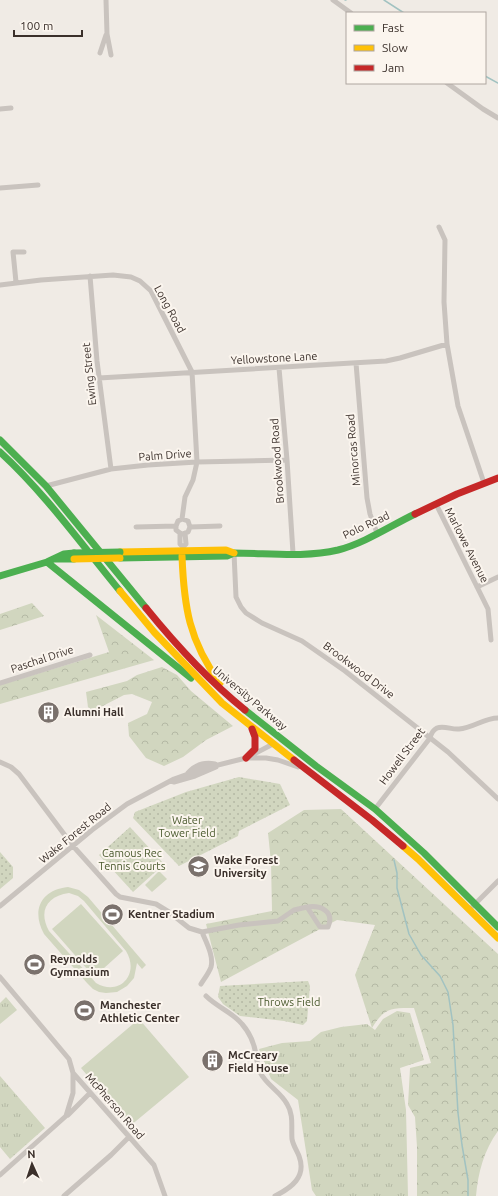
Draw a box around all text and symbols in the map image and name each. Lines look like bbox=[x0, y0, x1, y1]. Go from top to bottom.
scale bar bbox=[14, 12, 82, 38]
legend bbox=[346, 12, 486, 84]
text: 100 m bbox=[20, 19, 53, 32]
text: Fast bbox=[382, 21, 404, 34]
text: Slow bbox=[382, 41, 408, 54]
text: Jam bbox=[382, 61, 404, 74]
street label: Long Road bbox=[152, 283, 188, 335]
street label: Ewing Street bbox=[80, 341, 98, 406]
street label: Yellowstone Lane bbox=[230, 350, 318, 366]
street label: Minorcas Road bbox=[344, 413, 362, 487]
street label: Brookwood Road bbox=[268, 418, 286, 504]
street label: Palm Drive bbox=[138, 447, 192, 463]
street label: Marlowe Avenue bbox=[443, 505, 491, 585]
street label: Polo Road bbox=[341, 509, 391, 541]
street label: Brookwood Drive bbox=[321, 639, 397, 701]
street label: Paschal Drive bbox=[9, 643, 75, 675]
street label: University Parkway bbox=[211, 664, 290, 733]
building icon: Alumni Hall bbox=[35, 699, 61, 725]
place label: Alumni Hall bbox=[64, 706, 124, 718]
street label: Howell Street bbox=[377, 725, 428, 787]
street label: Wake Forest Road bbox=[37, 800, 113, 866]
park label: Water Tower Field bbox=[158, 814, 216, 839]
park label: Camous Rec Tennis Courts bbox=[99, 847, 166, 872]
school or university icon: Wake Forest University bbox=[186, 853, 212, 879]
place label: Wake Forest University bbox=[214, 854, 279, 879]
sports icon: Kentner Stadium bbox=[100, 901, 126, 927]
place label: Kentner Stadium bbox=[128, 908, 215, 920]
sports icon: Reynolds Gymnasium bbox=[22, 952, 48, 978]
place label: Reynolds Gymnasium bbox=[50, 953, 109, 978]
park label: Throws Field bbox=[258, 996, 320, 1008]
sports icon: Manchester Athletic Center bbox=[72, 998, 98, 1024]
place label: Manchester Athletic Center bbox=[100, 999, 180, 1024]
building icon: McCreary Field House bbox=[200, 1048, 226, 1074]
place label: McCreary Field House bbox=[228, 1049, 289, 1074]
street label: McPherson Road bbox=[83, 1071, 147, 1141]
north arrow bbox=[12, 1144, 52, 1184]
text: N bbox=[27, 1148, 36, 1160]

